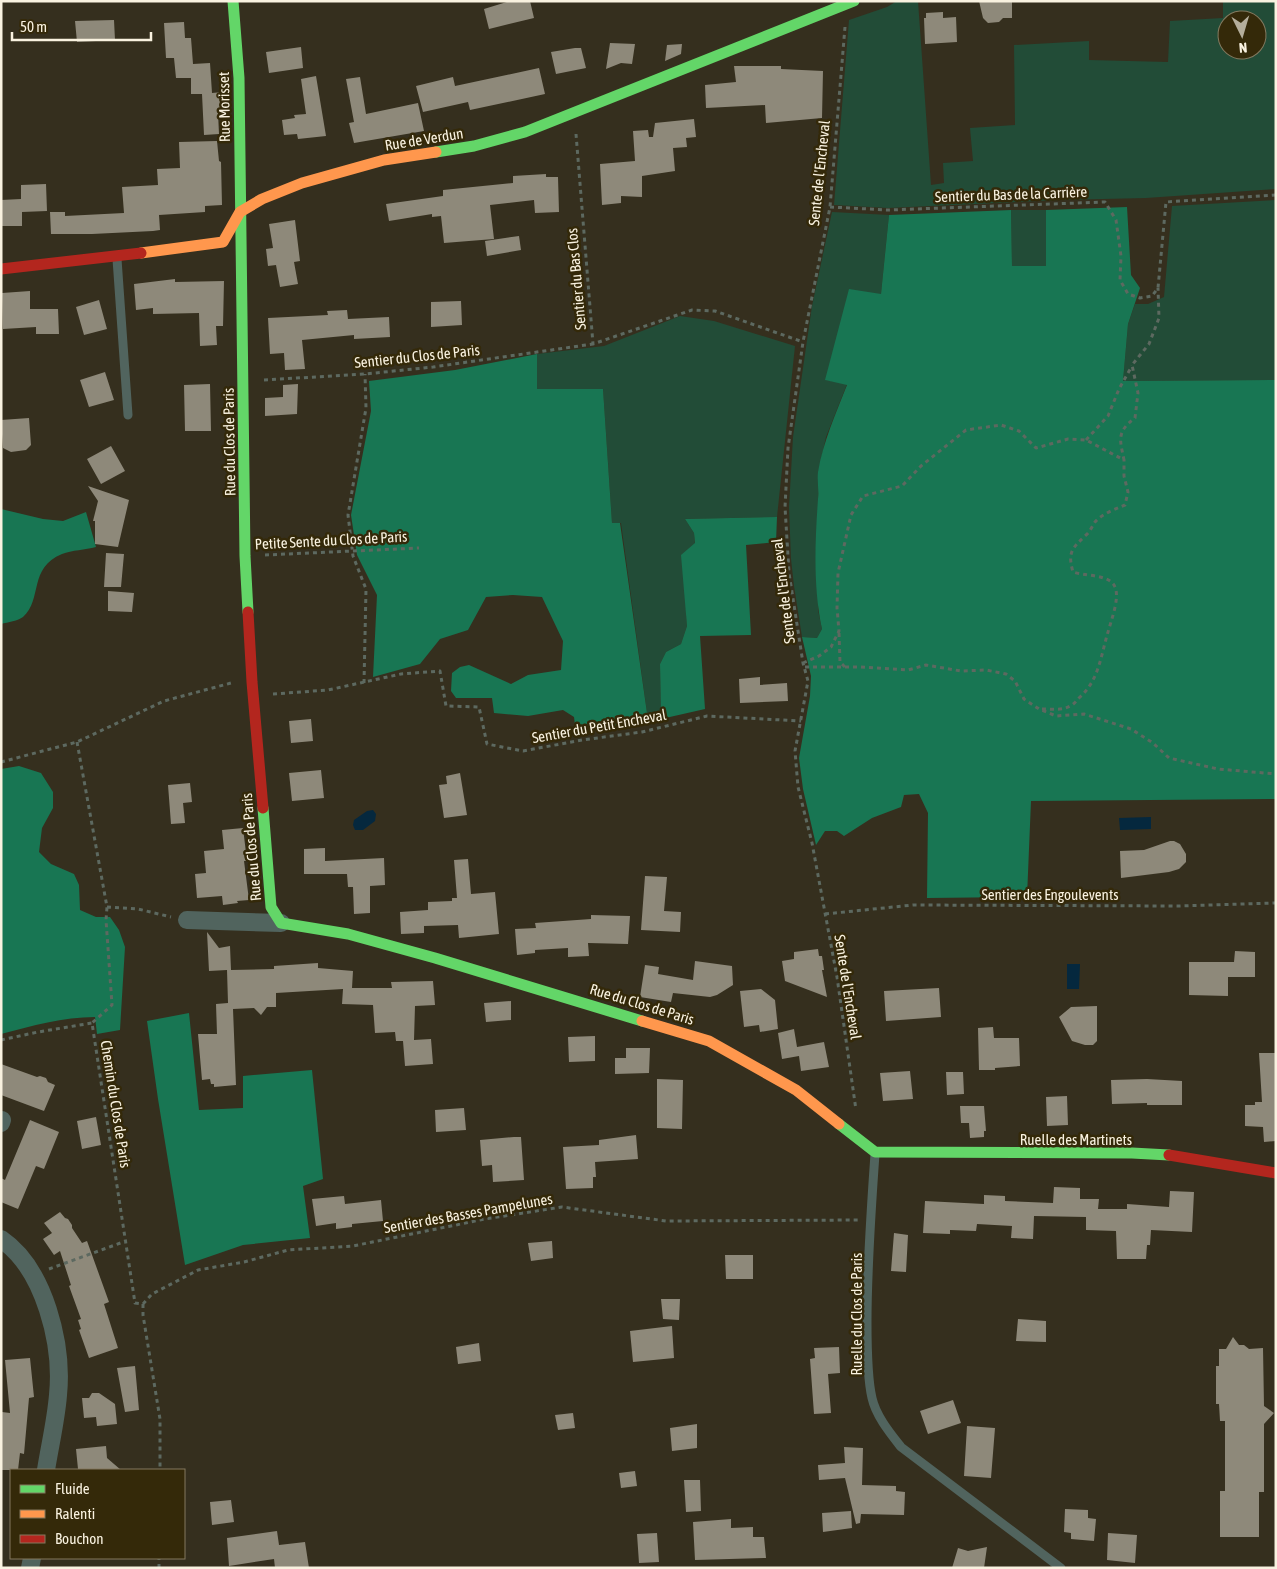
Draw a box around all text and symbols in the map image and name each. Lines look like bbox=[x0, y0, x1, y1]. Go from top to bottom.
scale bar bbox=[12, 10, 151, 42]
north arrow bbox=[1217, 10, 1267, 60]
text: 50 m bbox=[20, 18, 47, 35]
text: N bbox=[1238, 40, 1248, 56]
street label: Rue Morisset bbox=[215, 72, 233, 142]
street label: Sente de l'Encheval bbox=[805, 119, 833, 227]
street label: Rue de Verdun bbox=[383, 124, 465, 154]
street label: Sentier du Bas de la Carrière bbox=[935, 183, 1088, 205]
street label: Sentier du Bas Clos bbox=[563, 227, 589, 331]
street label: Sentier du Clos de Paris bbox=[353, 341, 481, 371]
street label: Rue du Clos de Paris bbox=[220, 388, 238, 496]
street label: Petite Sente du Clos de Paris bbox=[254, 528, 408, 552]
street label: Sente de l'Encheval bbox=[768, 537, 798, 645]
street label: Sentier du Petit Encheval bbox=[530, 706, 668, 746]
street label: Rue du Clos de Paris bbox=[238, 792, 264, 902]
street label: Sentier des Engoulevents bbox=[981, 886, 1119, 903]
street label: Sente de l'Encheval bbox=[831, 933, 865, 1041]
street label: Rue du Clos de Paris bbox=[588, 980, 696, 1028]
street label: Chemin du Clos de Paris bbox=[98, 1039, 134, 1169]
street label: Ruelle des Martinets bbox=[1020, 1131, 1132, 1148]
street label: Sentier des Basses Pampelunes bbox=[382, 1190, 554, 1236]
street label: Ruelle du Clos de Paris bbox=[848, 1253, 865, 1375]
legend bbox=[10, 1469, 185, 1559]
text: Fluide bbox=[55, 1480, 90, 1497]
text: Ralenti bbox=[55, 1505, 95, 1522]
text: Bouchon bbox=[55, 1530, 104, 1547]

